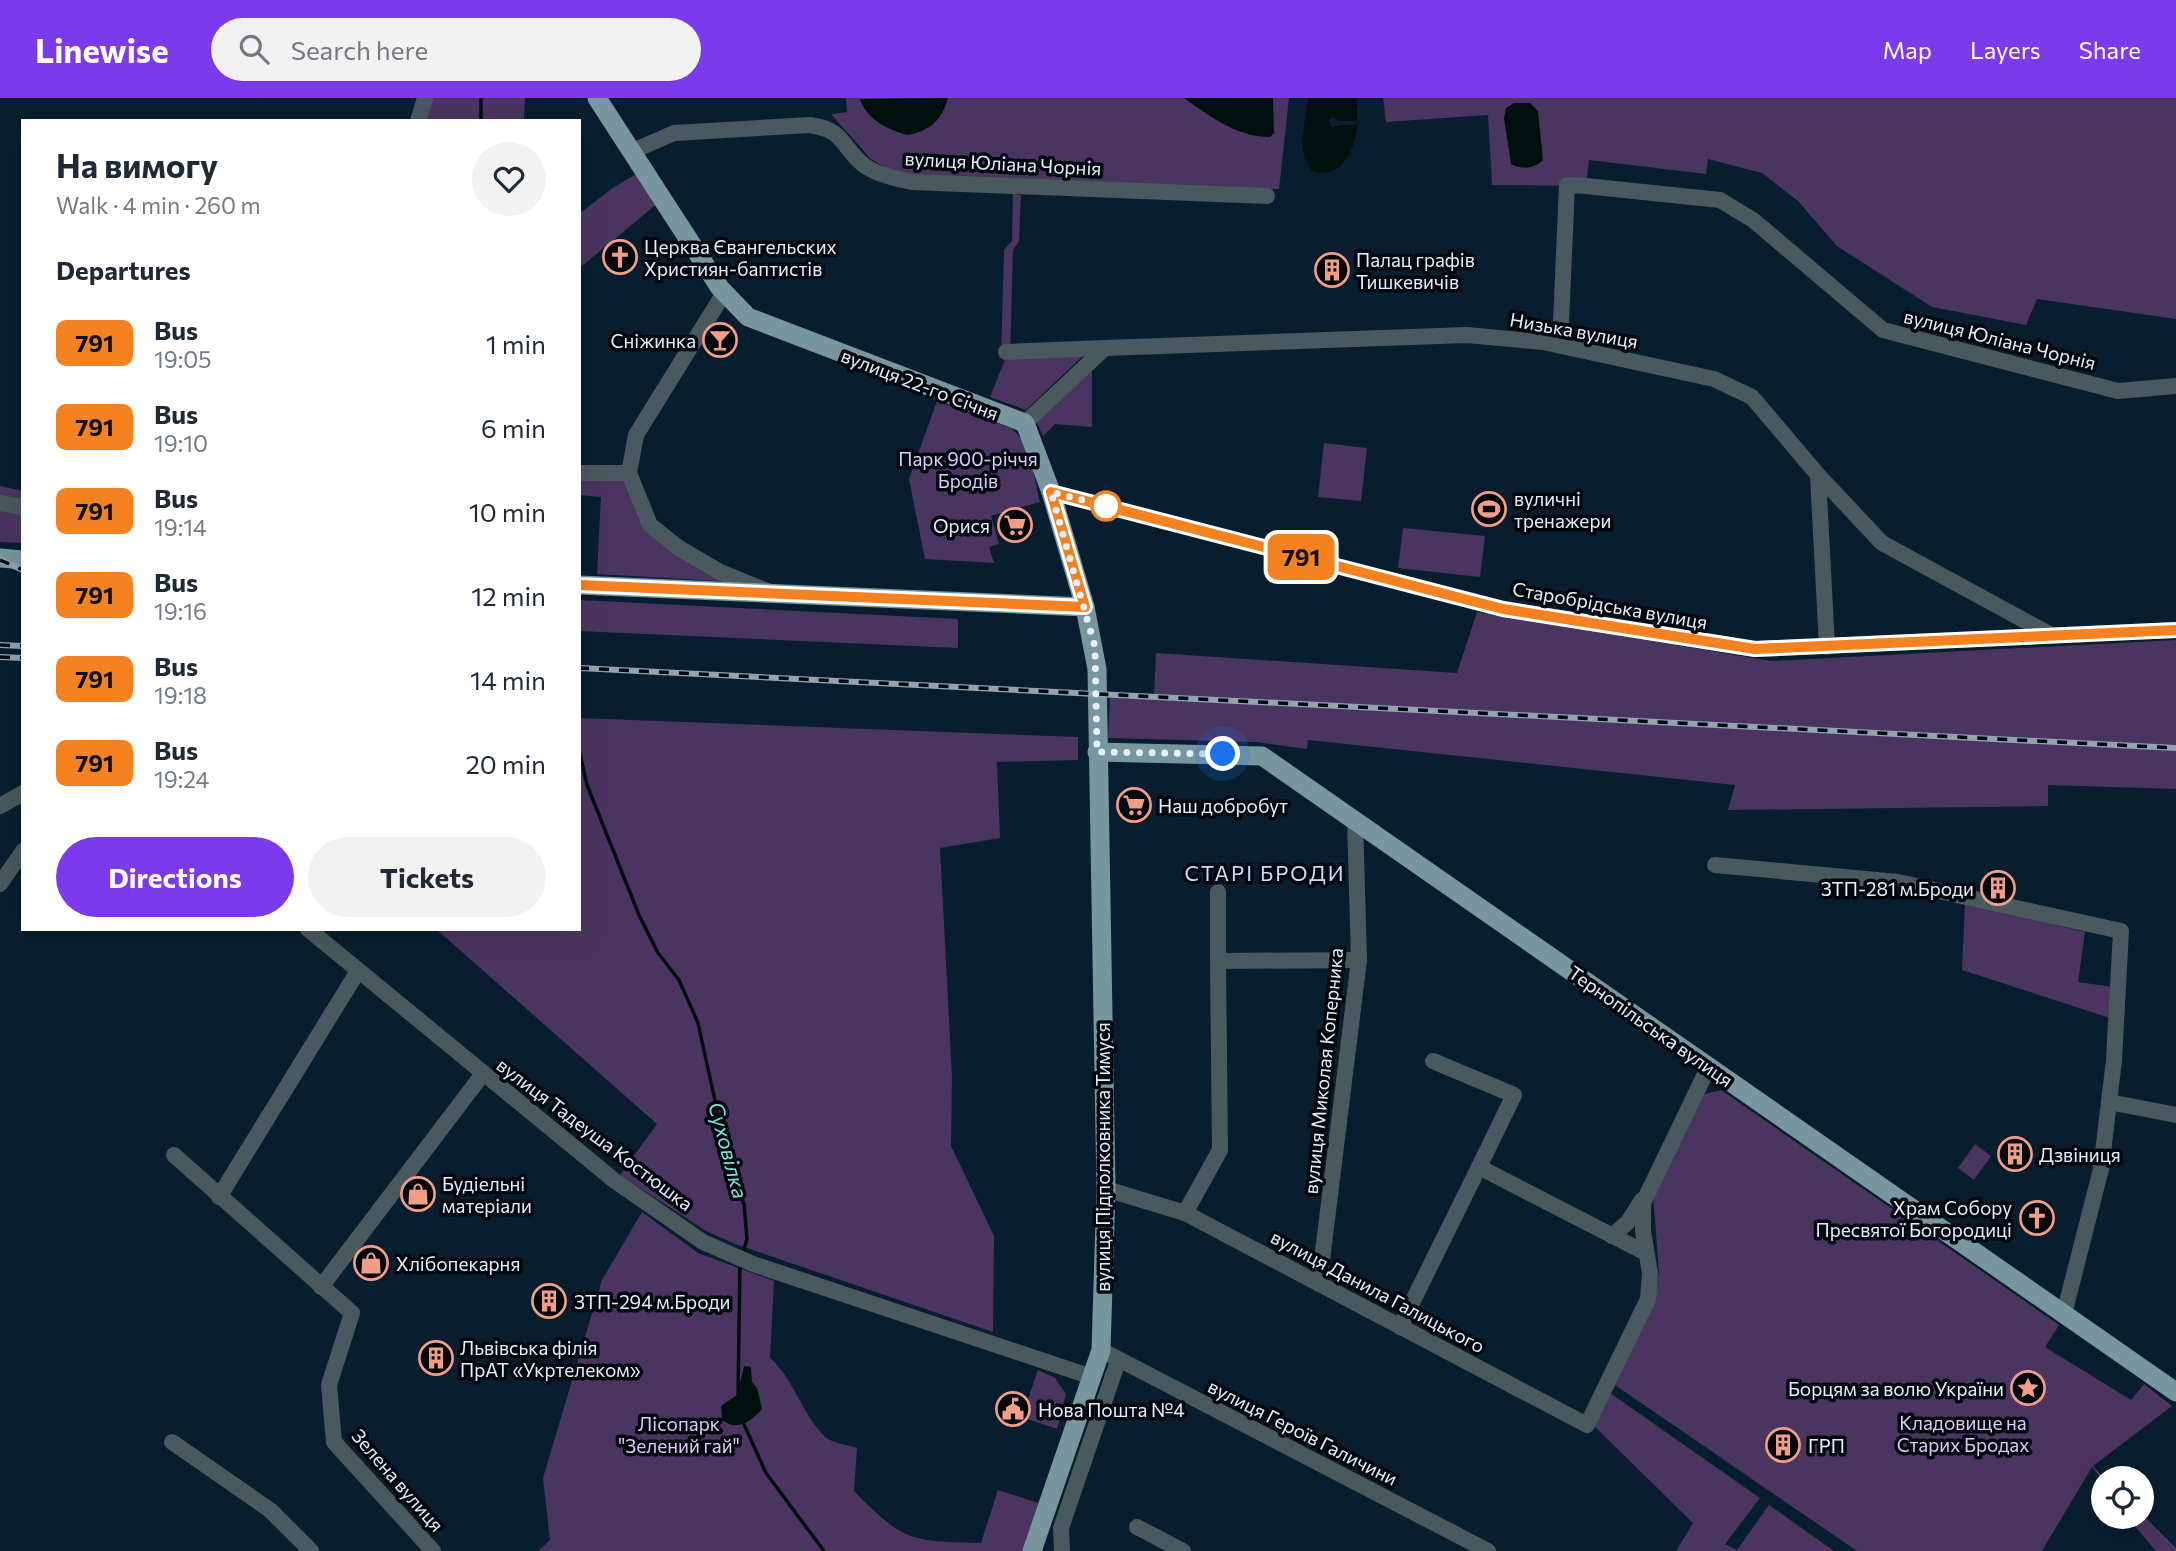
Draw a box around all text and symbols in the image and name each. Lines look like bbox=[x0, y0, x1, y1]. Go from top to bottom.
search box bbox=[211, 18, 701, 81]
text: Linewise bbox=[35, 29, 169, 70]
icon: search bbox=[235, 30, 273, 68]
text: Search here bbox=[291, 34, 428, 65]
text: Map bbox=[1883, 35, 1932, 64]
text: Layers bbox=[1970, 35, 2041, 64]
text: Share bbox=[2079, 35, 2141, 64]
button: heart bbox=[472, 142, 546, 216]
text: На вимогу bbox=[56, 144, 218, 185]
street label: вулиця Юліана Чорнія bbox=[904, 146, 1102, 180]
text: Walk · 4 min · 260 m bbox=[56, 191, 261, 219]
place label: Церква Євангельских Християн-баптистів bbox=[644, 235, 837, 280]
church icon: Церква Євангельских Християн-баптистів bbox=[601, 238, 639, 276]
place label: Палац графів Тишкевичів bbox=[1356, 248, 1475, 293]
building icon: Палац графів Тишкевичів bbox=[1313, 251, 1351, 289]
text: Departures bbox=[56, 254, 191, 285]
street label: вулиця Юліана Чорнія bbox=[1902, 304, 2098, 374]
street label: Низька вулиця bbox=[1508, 307, 1640, 353]
text: Bus bbox=[154, 314, 198, 345]
bar icon: Сніжинка bbox=[701, 321, 739, 359]
text: 791 bbox=[75, 328, 114, 357]
text: 1 min bbox=[486, 328, 546, 359]
place label: Сніжинка bbox=[610, 329, 696, 352]
street label: вулиця 22-го Січня bbox=[838, 343, 1002, 425]
text: 19:05 bbox=[154, 345, 211, 373]
text: Bus bbox=[154, 398, 198, 429]
text: 791 bbox=[75, 412, 114, 441]
text: 6 min bbox=[481, 412, 546, 443]
text: 19:10 bbox=[154, 429, 208, 457]
park label: Парк 900-річчя Бродів bbox=[898, 447, 1038, 492]
text: Bus bbox=[154, 482, 198, 513]
place label: вуличні тренажери bbox=[1514, 487, 1611, 532]
sports icon: вуличні тренажери bbox=[1470, 490, 1508, 528]
unlabelled marker bbox=[1091, 491, 1121, 521]
text: 791 bbox=[75, 496, 114, 525]
text: 10 min bbox=[469, 496, 546, 527]
supermarket icon: Орися bbox=[996, 506, 1034, 544]
text: 19:14 bbox=[154, 513, 207, 541]
place label: Орися bbox=[933, 514, 990, 537]
line badge: 791 bbox=[1261, 534, 1341, 580]
text: 791 bbox=[1282, 542, 1320, 571]
text: Bus bbox=[154, 566, 198, 597]
street label: Старобрідська вулиця bbox=[1511, 577, 1709, 633]
text: 791 bbox=[75, 580, 114, 609]
text: 12 min bbox=[471, 580, 546, 611]
text: 19:16 bbox=[154, 597, 207, 625]
text: Bus bbox=[154, 650, 198, 681]
text: 791 bbox=[75, 664, 114, 693]
text: 14 min bbox=[470, 664, 546, 695]
text: 19:18 bbox=[154, 681, 207, 709]
text: Bus bbox=[154, 734, 198, 765]
your location bbox=[1205, 736, 1240, 771]
text: 791 bbox=[75, 748, 114, 777]
text: 20 min bbox=[465, 748, 546, 779]
text: 19:24 bbox=[154, 765, 209, 793]
supermarket icon: Наш добробут bbox=[1115, 786, 1153, 824]
place label: Наш добробут bbox=[1158, 794, 1288, 817]
button: Directions bbox=[56, 837, 294, 917]
button: Tickets bbox=[308, 837, 546, 917]
district label: СТАРІ БРОДИ bbox=[1184, 860, 1346, 885]
building icon: ЗТП-281 м.Броди bbox=[1979, 869, 2017, 907]
place label: ЗТП-281 м.Броди bbox=[1821, 877, 1974, 900]
street label: вулиця Миколая Коперника bbox=[1299, 947, 1347, 1195]
street label: Тернопільська вулиця bbox=[1564, 961, 1738, 1091]
street label: вулиця Підполковника Тимуся bbox=[1091, 1022, 1114, 1292]
street label: вулиця Тадеуша Костюшка bbox=[493, 1053, 697, 1215]
water label: Суховілка bbox=[704, 1099, 754, 1201]
building icon: Дзвіниця bbox=[1996, 1135, 2034, 1173]
place label: Дзвіниця bbox=[2039, 1143, 2121, 1166]
place label: Будіельні матеріали bbox=[442, 1172, 532, 1217]
shop icon: Будіельні матеріали bbox=[399, 1175, 437, 1213]
place label: Храм Собору Пресвятої Богородиці bbox=[1815, 1196, 2012, 1241]
church icon: Храм Собору Пресвятої Богородиці bbox=[2018, 1199, 2056, 1237]
street label: вулиця Данила Галицького bbox=[1267, 1225, 1489, 1357]
shop icon: Хлібопекарня bbox=[352, 1244, 390, 1282]
place label: Хлібопекарня bbox=[396, 1252, 520, 1275]
building icon: ЗТП-294 м.Броди bbox=[530, 1282, 568, 1320]
place label: ЗТП-294 м.Броди bbox=[574, 1290, 730, 1313]
place label: Львівська філія ПрАТ «Укртелеком» bbox=[460, 1336, 641, 1381]
building icon: Львівська філія ПрАТ «Укртелеком» bbox=[417, 1339, 455, 1377]
place icon: Борцям за волю України bbox=[2009, 1369, 2047, 1407]
street label: вулиця Героїв Галичини bbox=[1204, 1374, 1402, 1490]
place label: Борцям за волю України bbox=[1788, 1377, 2004, 1400]
public building icon: Нова Пошта №4 bbox=[994, 1390, 1032, 1428]
place label: Нова Пошта №4 bbox=[1038, 1398, 1185, 1421]
park label: Кладовище на Старих Бродах bbox=[1897, 1411, 2029, 1456]
park label: Лісопарк "Зелений гай" bbox=[618, 1412, 740, 1457]
street label: Зелена вулиця bbox=[347, 1424, 449, 1536]
building icon: ГРП bbox=[1764, 1426, 1802, 1464]
place label: ГРП bbox=[1808, 1434, 1845, 1457]
map controls bbox=[2091, 1466, 2154, 1529]
button: locate bbox=[2091, 1466, 2154, 1529]

